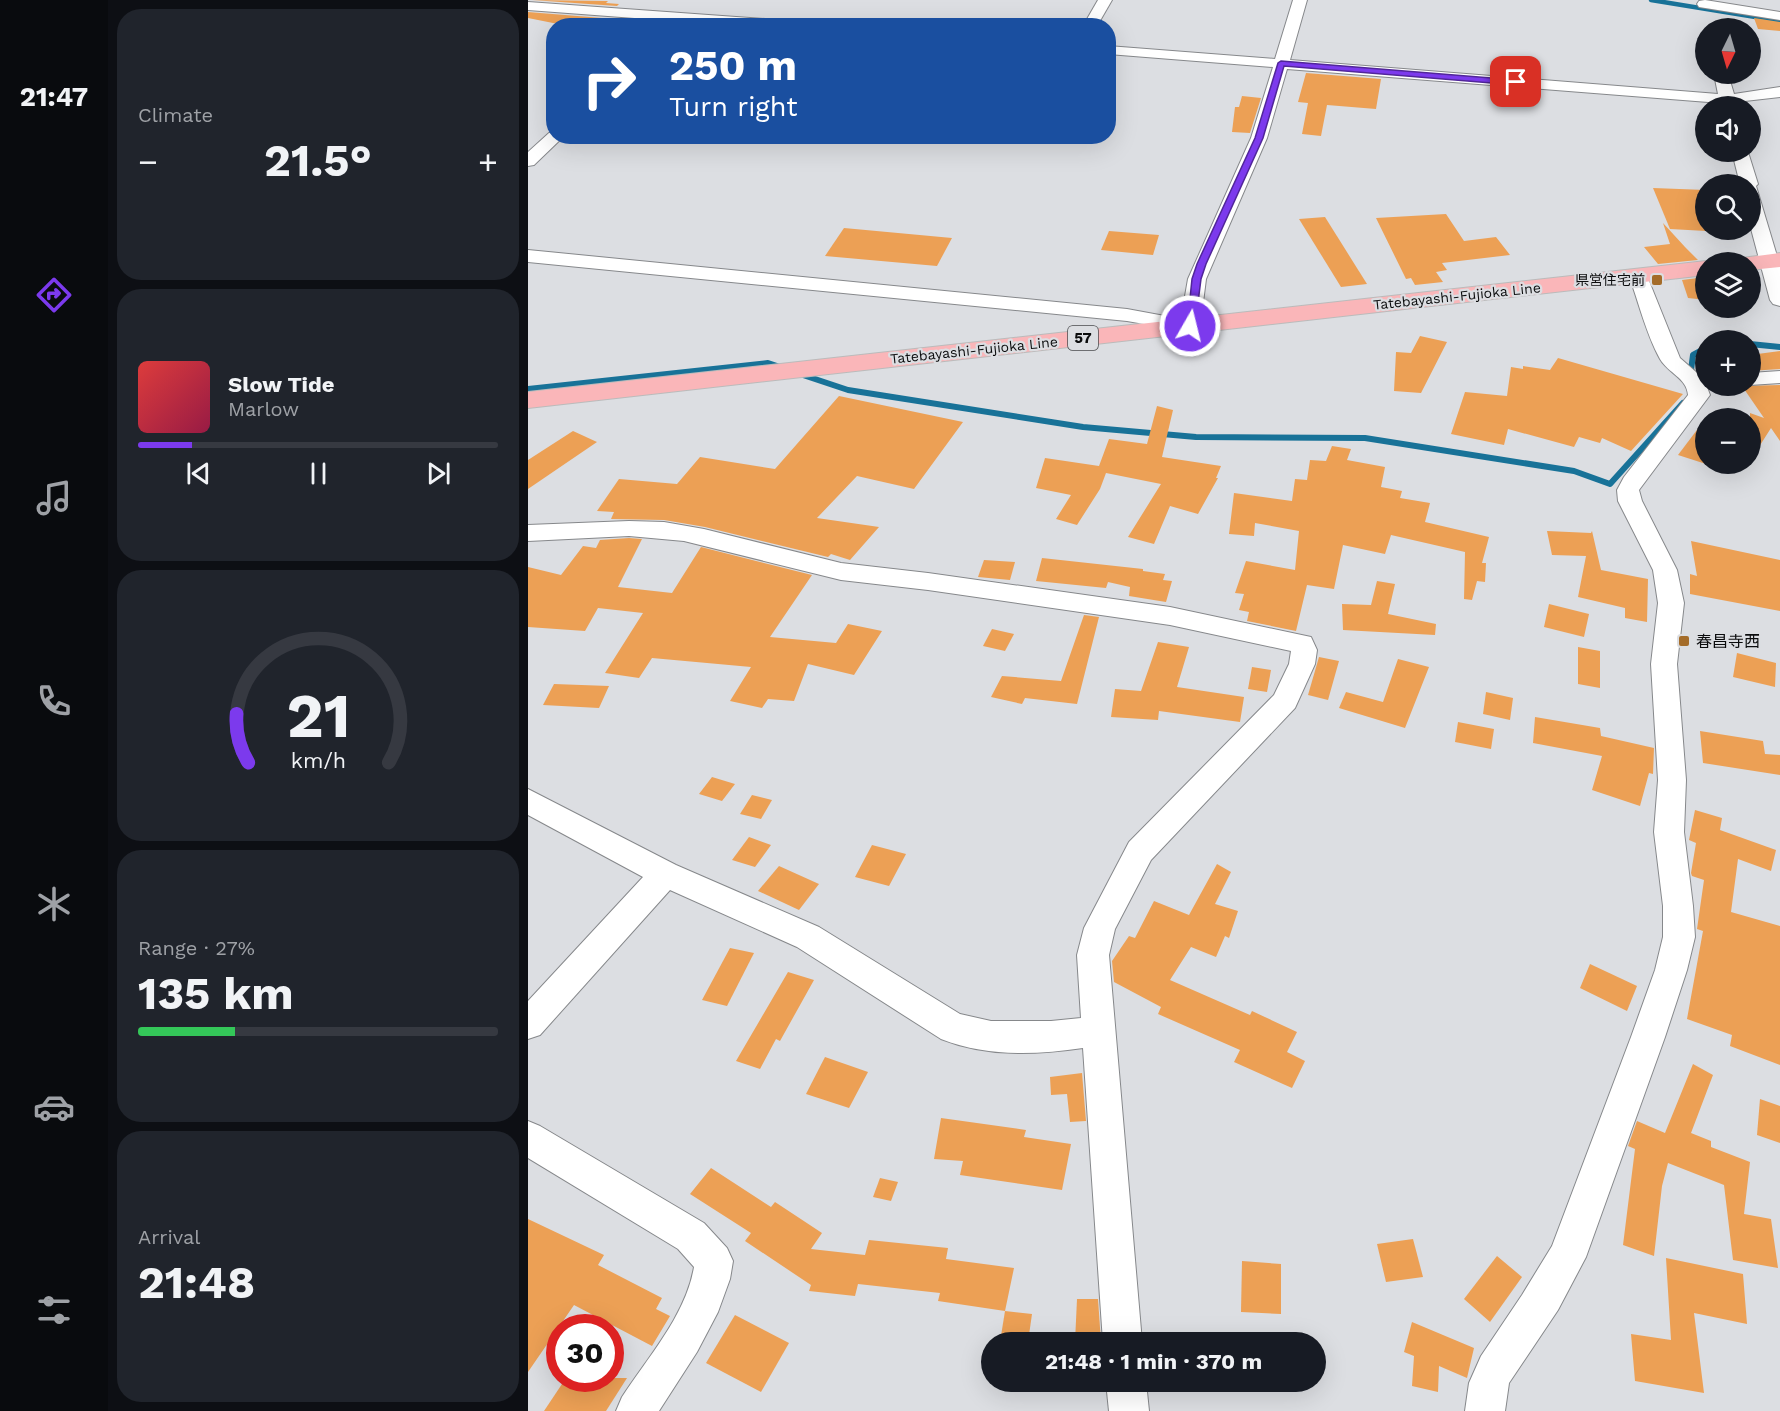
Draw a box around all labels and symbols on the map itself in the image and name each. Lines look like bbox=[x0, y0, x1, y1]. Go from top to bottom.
north arrow bbox=[1695, 18, 1761, 84]
pin bbox=[1490, 56, 1541, 107]
place label: 県営住宅前 bbox=[1575, 272, 1645, 288]
marker: 県営住宅前 bbox=[1650, 273, 1664, 287]
street label: Tatebayashi-Fujioka Line bbox=[1372, 279, 1542, 313]
position arrow bbox=[1158, 294, 1222, 358]
road number: 57 bbox=[1068, 326, 1098, 350]
street label: Tatebayashi-Fujioka Line bbox=[889, 333, 1059, 367]
place label: 春昌寺西 bbox=[1696, 632, 1760, 651]
marker: 春昌寺西 bbox=[1677, 634, 1691, 648]
speed limit sign: 30 bbox=[546, 1314, 624, 1392]

